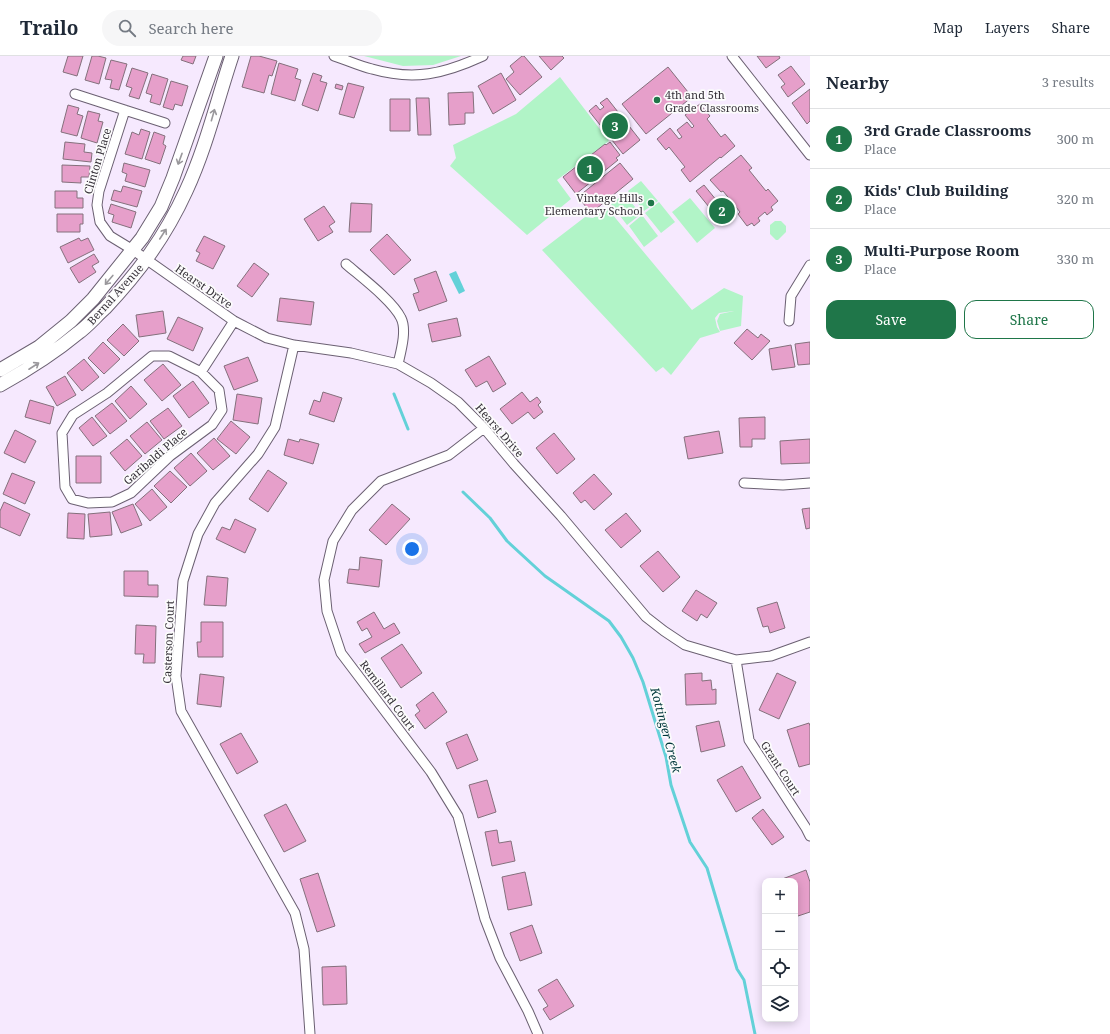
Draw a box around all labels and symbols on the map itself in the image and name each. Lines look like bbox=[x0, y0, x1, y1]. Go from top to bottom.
place label: 4th and 5th Grade Classrooms bbox=[665, 87, 759, 115]
marker: 4th and 5th Grade Classrooms bbox=[652, 95, 662, 105]
one-way arrow bbox=[210, 109, 217, 122]
pin: 3 bbox=[602, 111, 628, 141]
street label: Clinton Place bbox=[80, 126, 114, 196]
one-way arrow bbox=[175, 152, 183, 164]
pin: 1 bbox=[577, 154, 603, 184]
place label: Vintage Hills Elementary School bbox=[545, 190, 644, 218]
pin: 2 bbox=[709, 196, 735, 226]
marker: Vintage Hills Elementary School bbox=[646, 198, 656, 208]
one-way arrow bbox=[159, 229, 167, 240]
street label: Bernal Avenue bbox=[84, 260, 146, 328]
street label: Hearst Drive bbox=[172, 261, 236, 311]
one-way arrow bbox=[104, 275, 113, 286]
one-way arrow bbox=[28, 362, 39, 370]
street label: Hearst Drive bbox=[472, 400, 528, 460]
street label: Garibaldi Place bbox=[120, 424, 190, 488]
your location bbox=[402, 539, 422, 559]
street label: Casterson Court bbox=[159, 600, 177, 684]
street label: Remillard Court bbox=[357, 657, 419, 733]
water label: Kottinger Creek bbox=[646, 685, 686, 776]
street label: Grant Court bbox=[758, 738, 804, 798]

